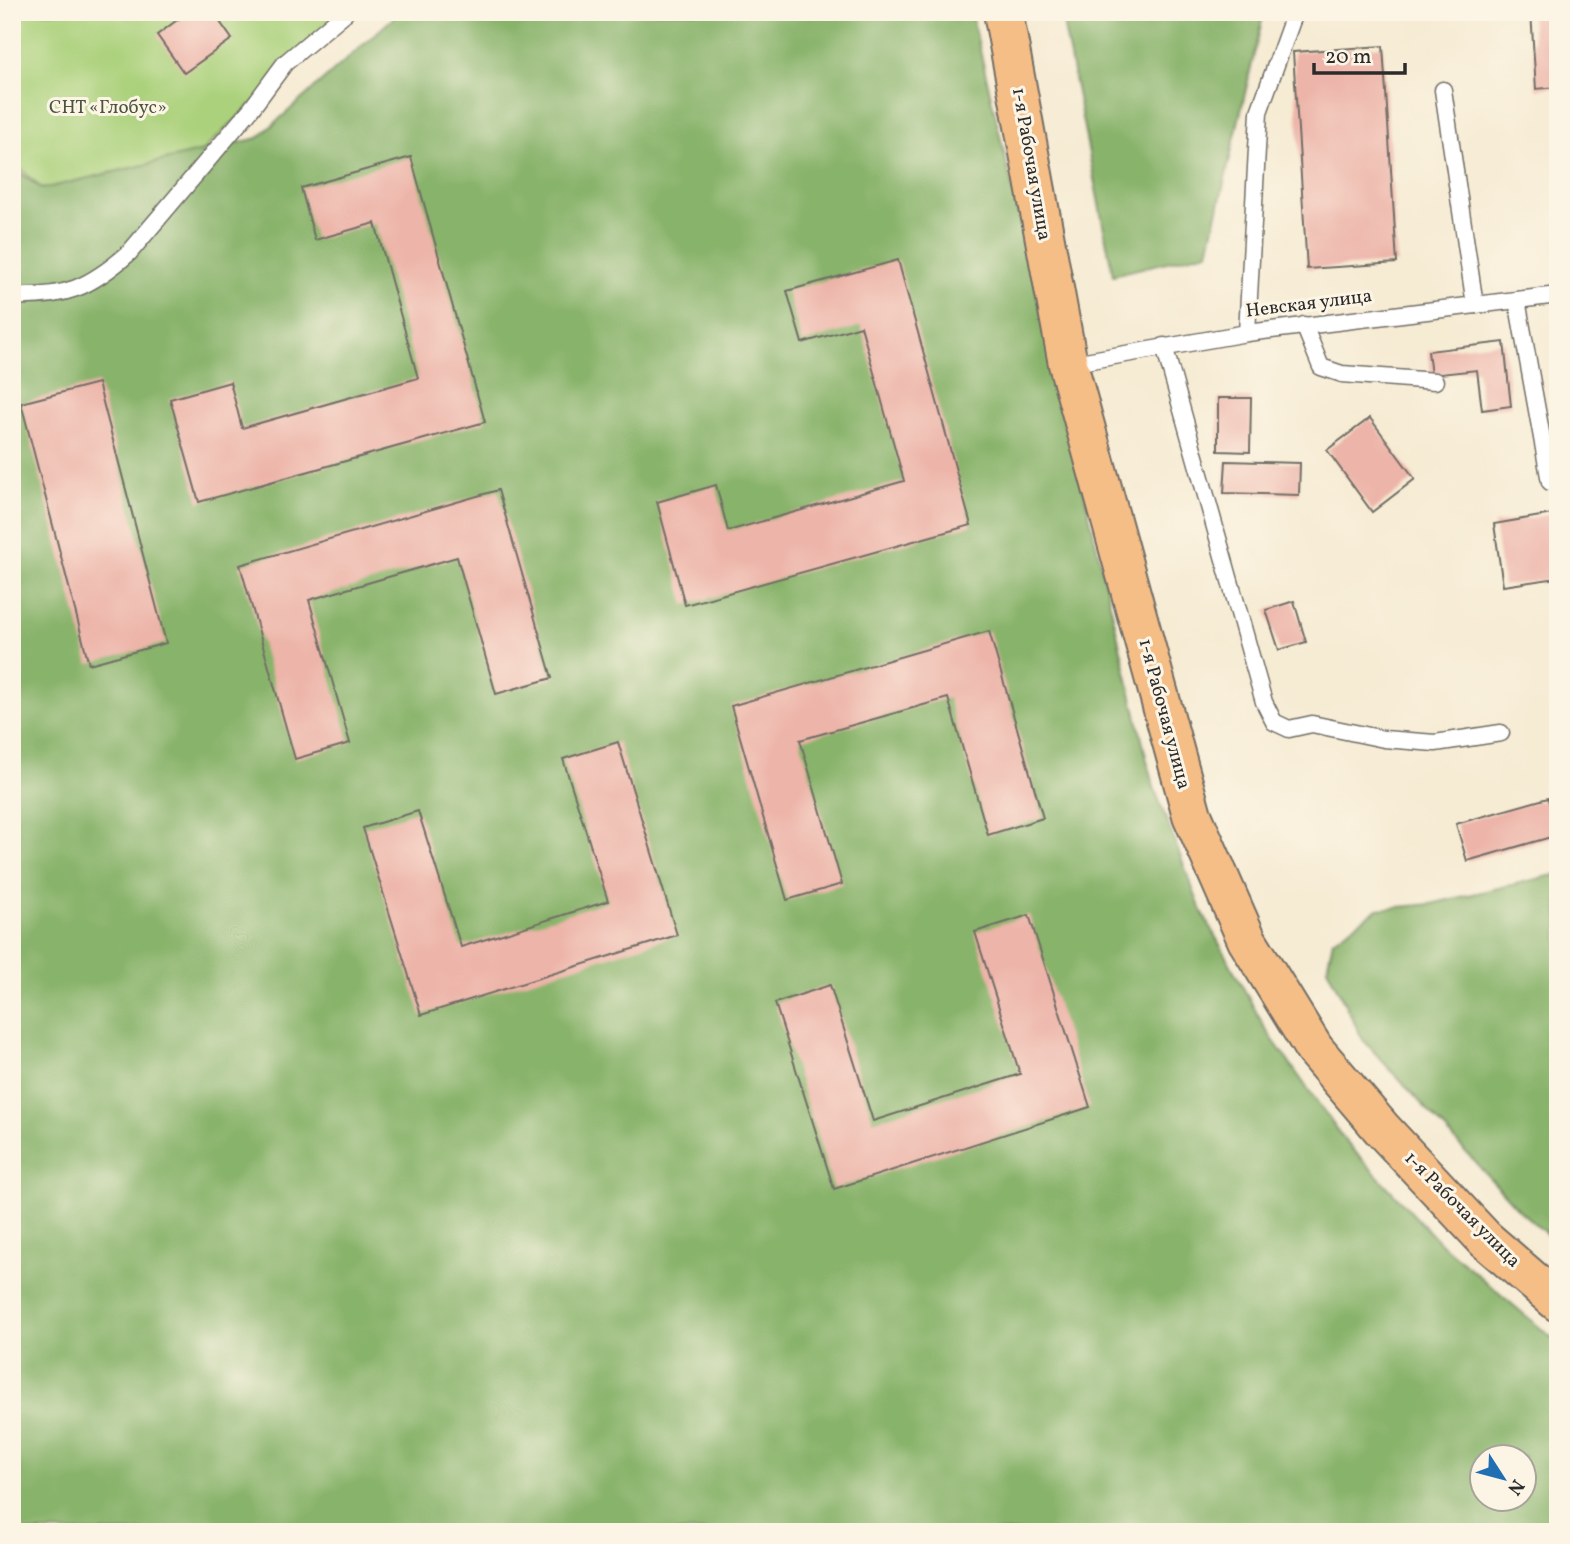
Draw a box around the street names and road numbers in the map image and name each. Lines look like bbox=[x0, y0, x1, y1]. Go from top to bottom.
street label: 1-я Рабочая улица bbox=[1005, 86, 1057, 242]
street label: Невская улица bbox=[1244, 283, 1374, 325]
street label: 1-я Рабочая улица bbox=[1131, 636, 1197, 792]
street label: 1-я Рабочая улица bbox=[1398, 1146, 1526, 1274]

